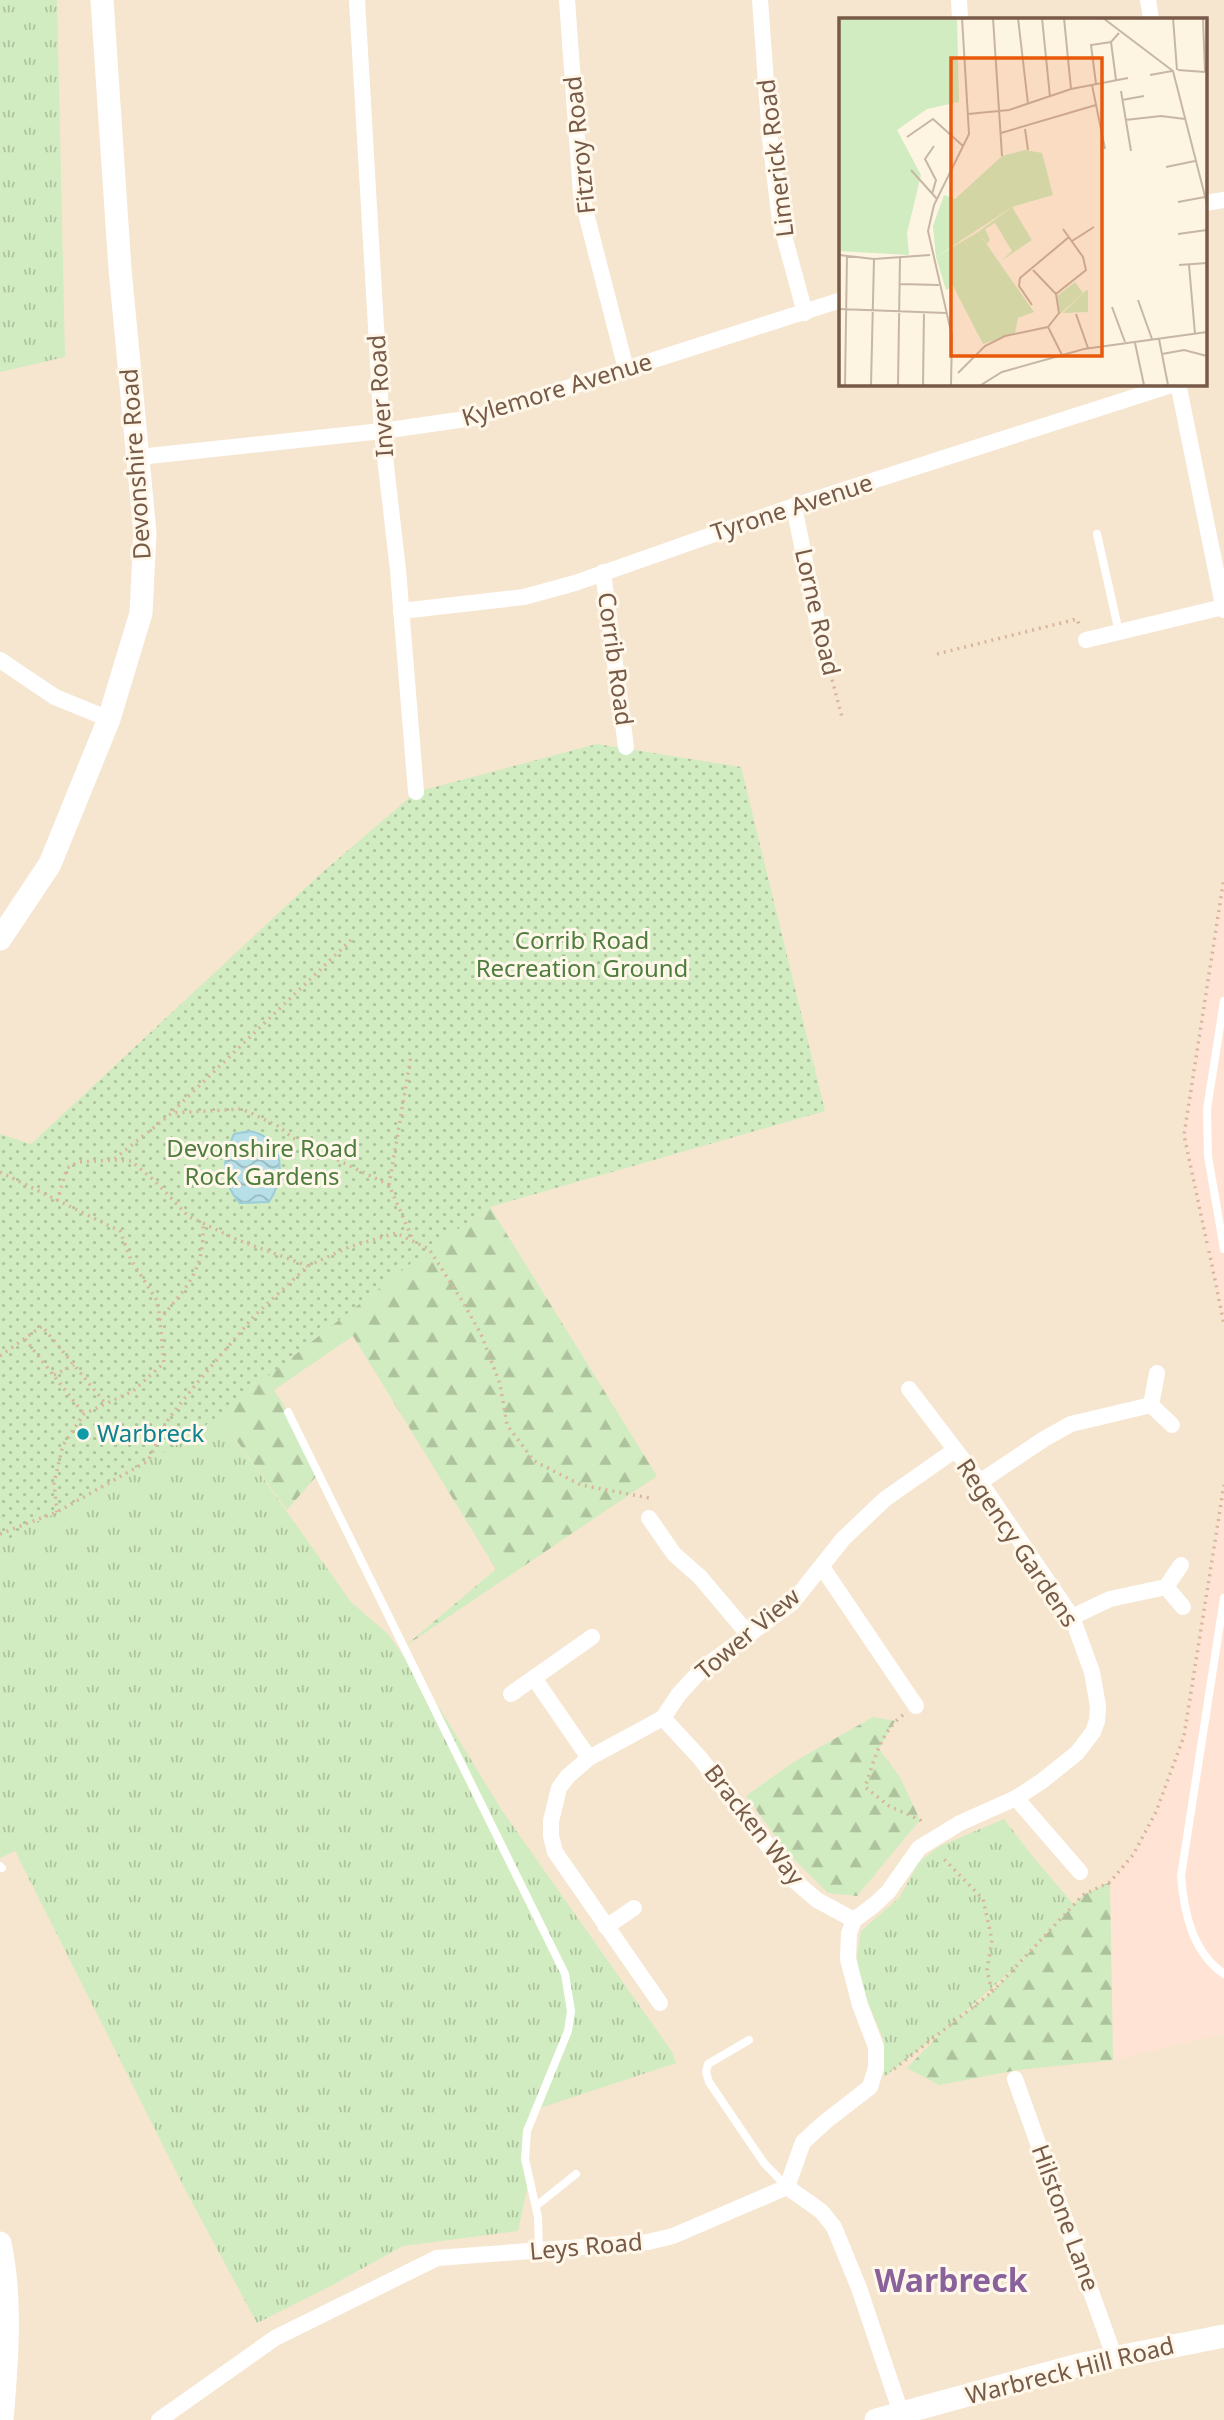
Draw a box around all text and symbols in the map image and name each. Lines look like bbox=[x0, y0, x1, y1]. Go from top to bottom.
inset map bbox=[839, 18, 1206, 385]
street label: Fitzroy Road bbox=[555, 75, 602, 216]
street label: Limerick Road bbox=[748, 77, 801, 239]
street label: Inver Road bbox=[359, 334, 400, 458]
street label: Kylemore Avenue bbox=[457, 344, 656, 433]
street label: Devonshire Road bbox=[111, 367, 158, 561]
street label: Tyrone Avenue bbox=[707, 465, 876, 548]
street label: Lorne Road bbox=[788, 545, 849, 678]
street label: Corrib Road bbox=[591, 590, 642, 728]
park label: Corrib Road Recreation Ground bbox=[476, 923, 688, 984]
park label: Devonshire Road Rock Gardens bbox=[166, 1131, 358, 1192]
place label: Warbreck bbox=[97, 1416, 204, 1449]
marker: Warbreck bbox=[75, 1426, 91, 1442]
street label: Regency Gardens bbox=[950, 1451, 1087, 1633]
street label: Tower View bbox=[688, 1579, 806, 1686]
street label: Bracken Way bbox=[698, 1757, 813, 1892]
street label: Hilstone Lane bbox=[1025, 2140, 1108, 2295]
street label: Leys Road bbox=[528, 2224, 644, 2267]
district label: Warbreck bbox=[874, 2258, 1028, 2301]
street label: Warbreck Hill Road bbox=[962, 2328, 1177, 2411]

